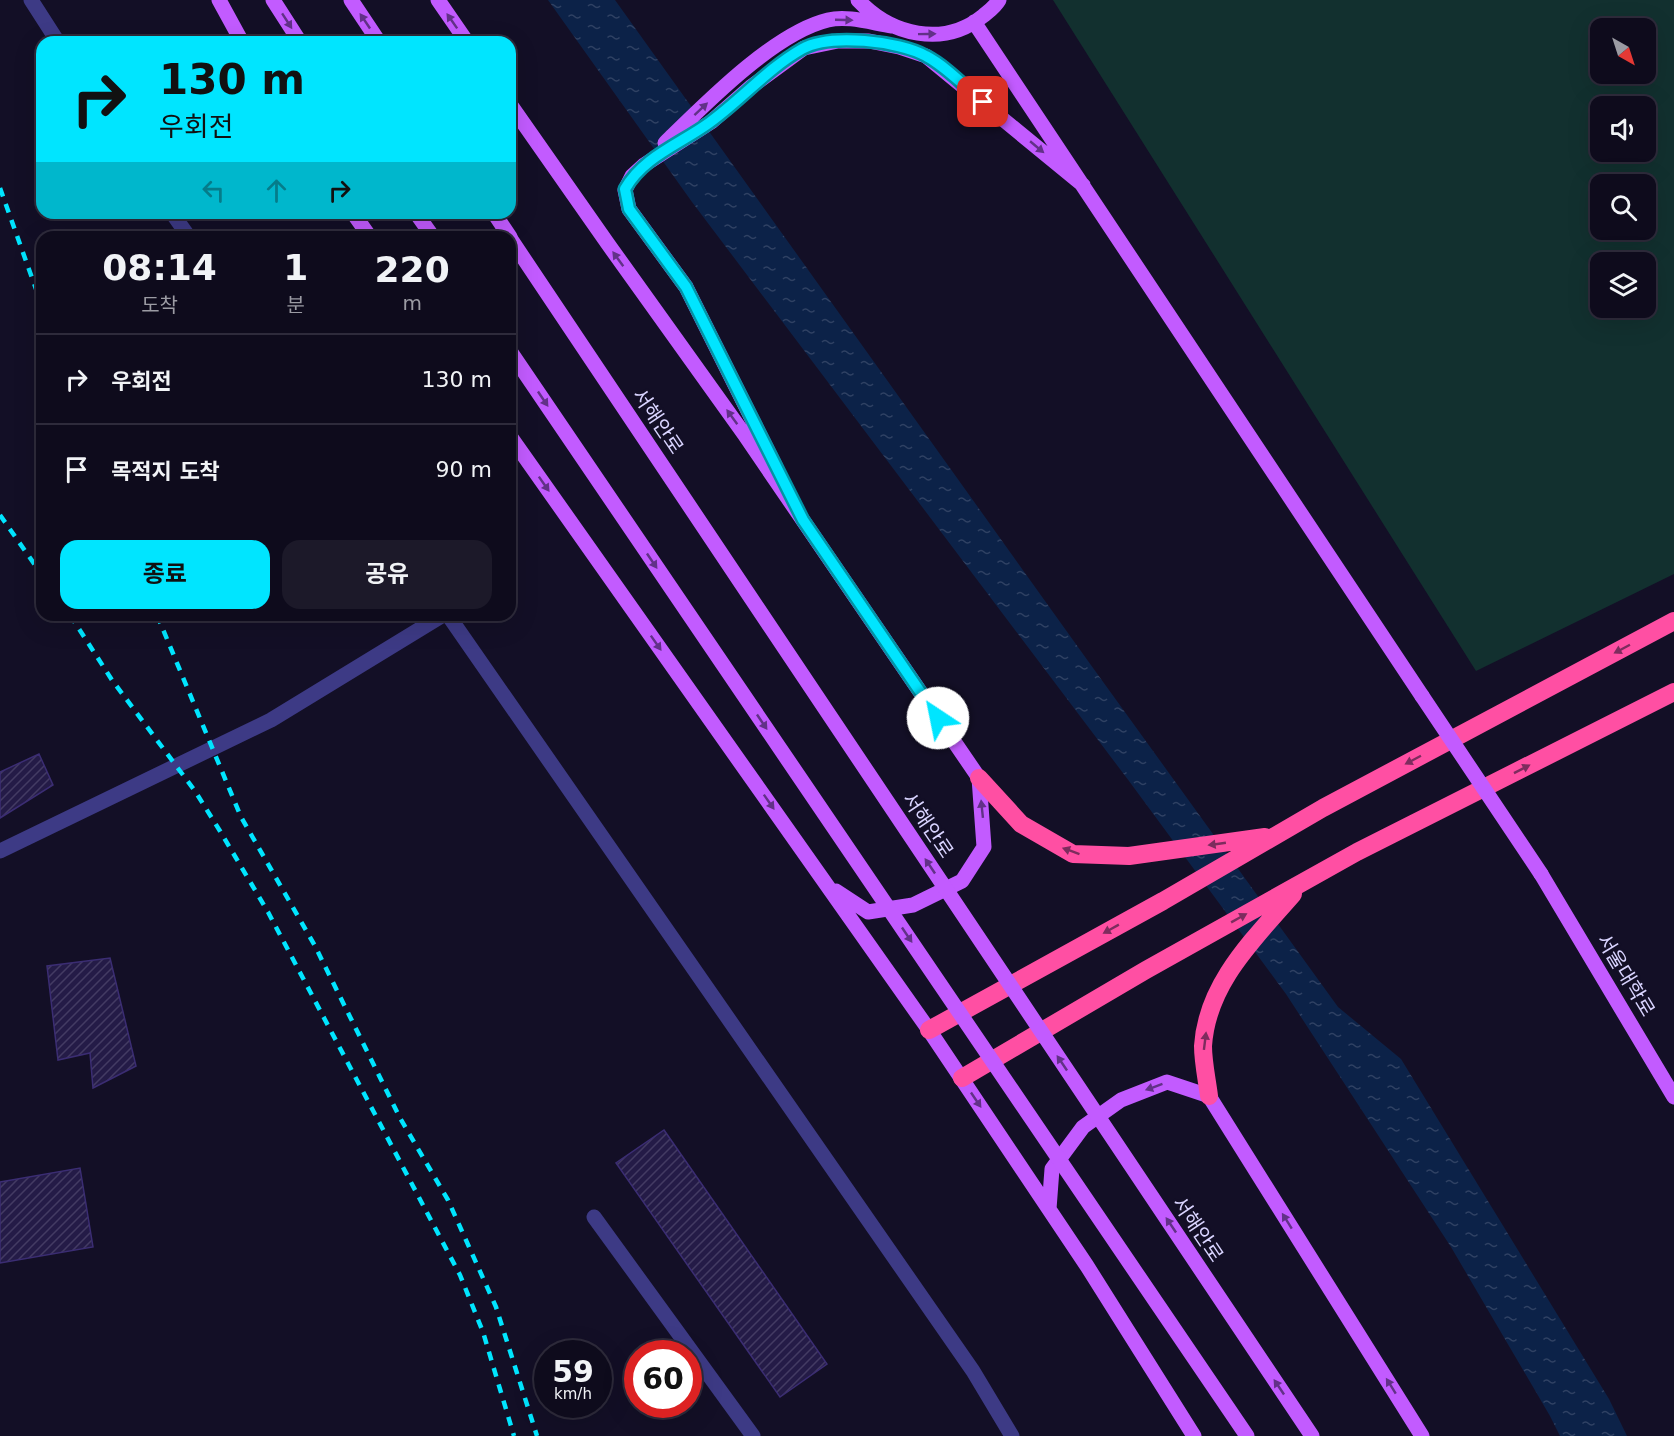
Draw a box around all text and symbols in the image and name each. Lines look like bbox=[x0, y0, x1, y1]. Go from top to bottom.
one-way arrow bbox=[281, 13, 292, 29]
one-way arrow bbox=[360, 13, 371, 29]
one-way arrow bbox=[447, 13, 458, 29]
one-way arrow bbox=[835, 15, 854, 25]
north arrow bbox=[1590, 18, 1656, 84]
map controls bbox=[1590, 18, 1656, 318]
one-way arrow bbox=[918, 29, 937, 39]
text: 130 m bbox=[159, 55, 305, 104]
icon: right bbox=[60, 60, 138, 138]
pin bbox=[957, 76, 1008, 127]
icon: arrive bbox=[966, 85, 999, 118]
button: sound bbox=[1590, 96, 1656, 162]
one-way arrow bbox=[693, 102, 707, 116]
text: 우회전 bbox=[159, 111, 234, 142]
one-way arrow bbox=[1029, 140, 1044, 153]
icon: left bbox=[197, 174, 230, 207]
icon: ahead bbox=[260, 174, 293, 207]
icon: right bbox=[323, 174, 356, 207]
button: search bbox=[1590, 174, 1656, 240]
text: 08:14 bbox=[102, 247, 217, 288]
text: 1 bbox=[283, 247, 308, 288]
text: 220 bbox=[375, 249, 450, 290]
one-way arrow bbox=[612, 252, 624, 268]
button: layers bbox=[1590, 252, 1656, 318]
text: m bbox=[402, 291, 422, 315]
text: 도착 bbox=[141, 293, 178, 317]
text: 분 bbox=[287, 293, 305, 317]
icon: right bbox=[60, 363, 93, 396]
text: 130 m bbox=[422, 367, 492, 392]
text: 우회전 bbox=[111, 369, 172, 394]
street label: 서해안로 bbox=[627, 384, 689, 458]
one-way arrow bbox=[537, 391, 549, 407]
one-way arrow bbox=[726, 410, 738, 426]
icon: arrive bbox=[60, 453, 93, 486]
text: 90 m bbox=[436, 457, 492, 482]
text: 목적지 도착 bbox=[111, 459, 220, 484]
one-way arrow bbox=[538, 475, 550, 491]
button: 종료 bbox=[60, 540, 270, 609]
button: 공유 bbox=[282, 540, 492, 609]
one-way arrow bbox=[647, 552, 658, 569]
one-way arrow bbox=[650, 635, 661, 651]
one-way arrow bbox=[1614, 644, 1631, 654]
position arrow bbox=[906, 686, 970, 750]
one-way arrow bbox=[756, 714, 767, 730]
one-way arrow bbox=[1405, 755, 1422, 765]
one-way arrow bbox=[1513, 764, 1530, 774]
street label: 서해안로 bbox=[897, 788, 959, 862]
one-way arrow bbox=[763, 794, 775, 810]
one-way arrow bbox=[977, 799, 987, 818]
one-way arrow bbox=[1207, 839, 1226, 849]
one-way arrow bbox=[1062, 845, 1080, 855]
one-way arrow bbox=[925, 858, 936, 874]
one-way arrow bbox=[1231, 913, 1248, 923]
one-way arrow bbox=[1103, 924, 1120, 934]
one-way arrow bbox=[901, 927, 913, 943]
street label: 서울대학로 bbox=[1592, 929, 1660, 1021]
one-way arrow bbox=[1200, 1031, 1210, 1050]
one-way arrow bbox=[1057, 1055, 1068, 1071]
one-way arrow bbox=[1144, 1083, 1162, 1093]
one-way arrow bbox=[970, 1092, 981, 1108]
street label: 서해안로 bbox=[1167, 1192, 1229, 1266]
one-way arrow bbox=[1282, 1213, 1293, 1229]
one-way arrow bbox=[1165, 1217, 1176, 1234]
speed limit sign: 60 bbox=[624, 1340, 702, 1418]
text: 59 bbox=[552, 1354, 594, 1389]
one-way arrow bbox=[1385, 1378, 1396, 1394]
one-way arrow bbox=[1273, 1380, 1285, 1396]
text: km/h bbox=[554, 1385, 592, 1403]

